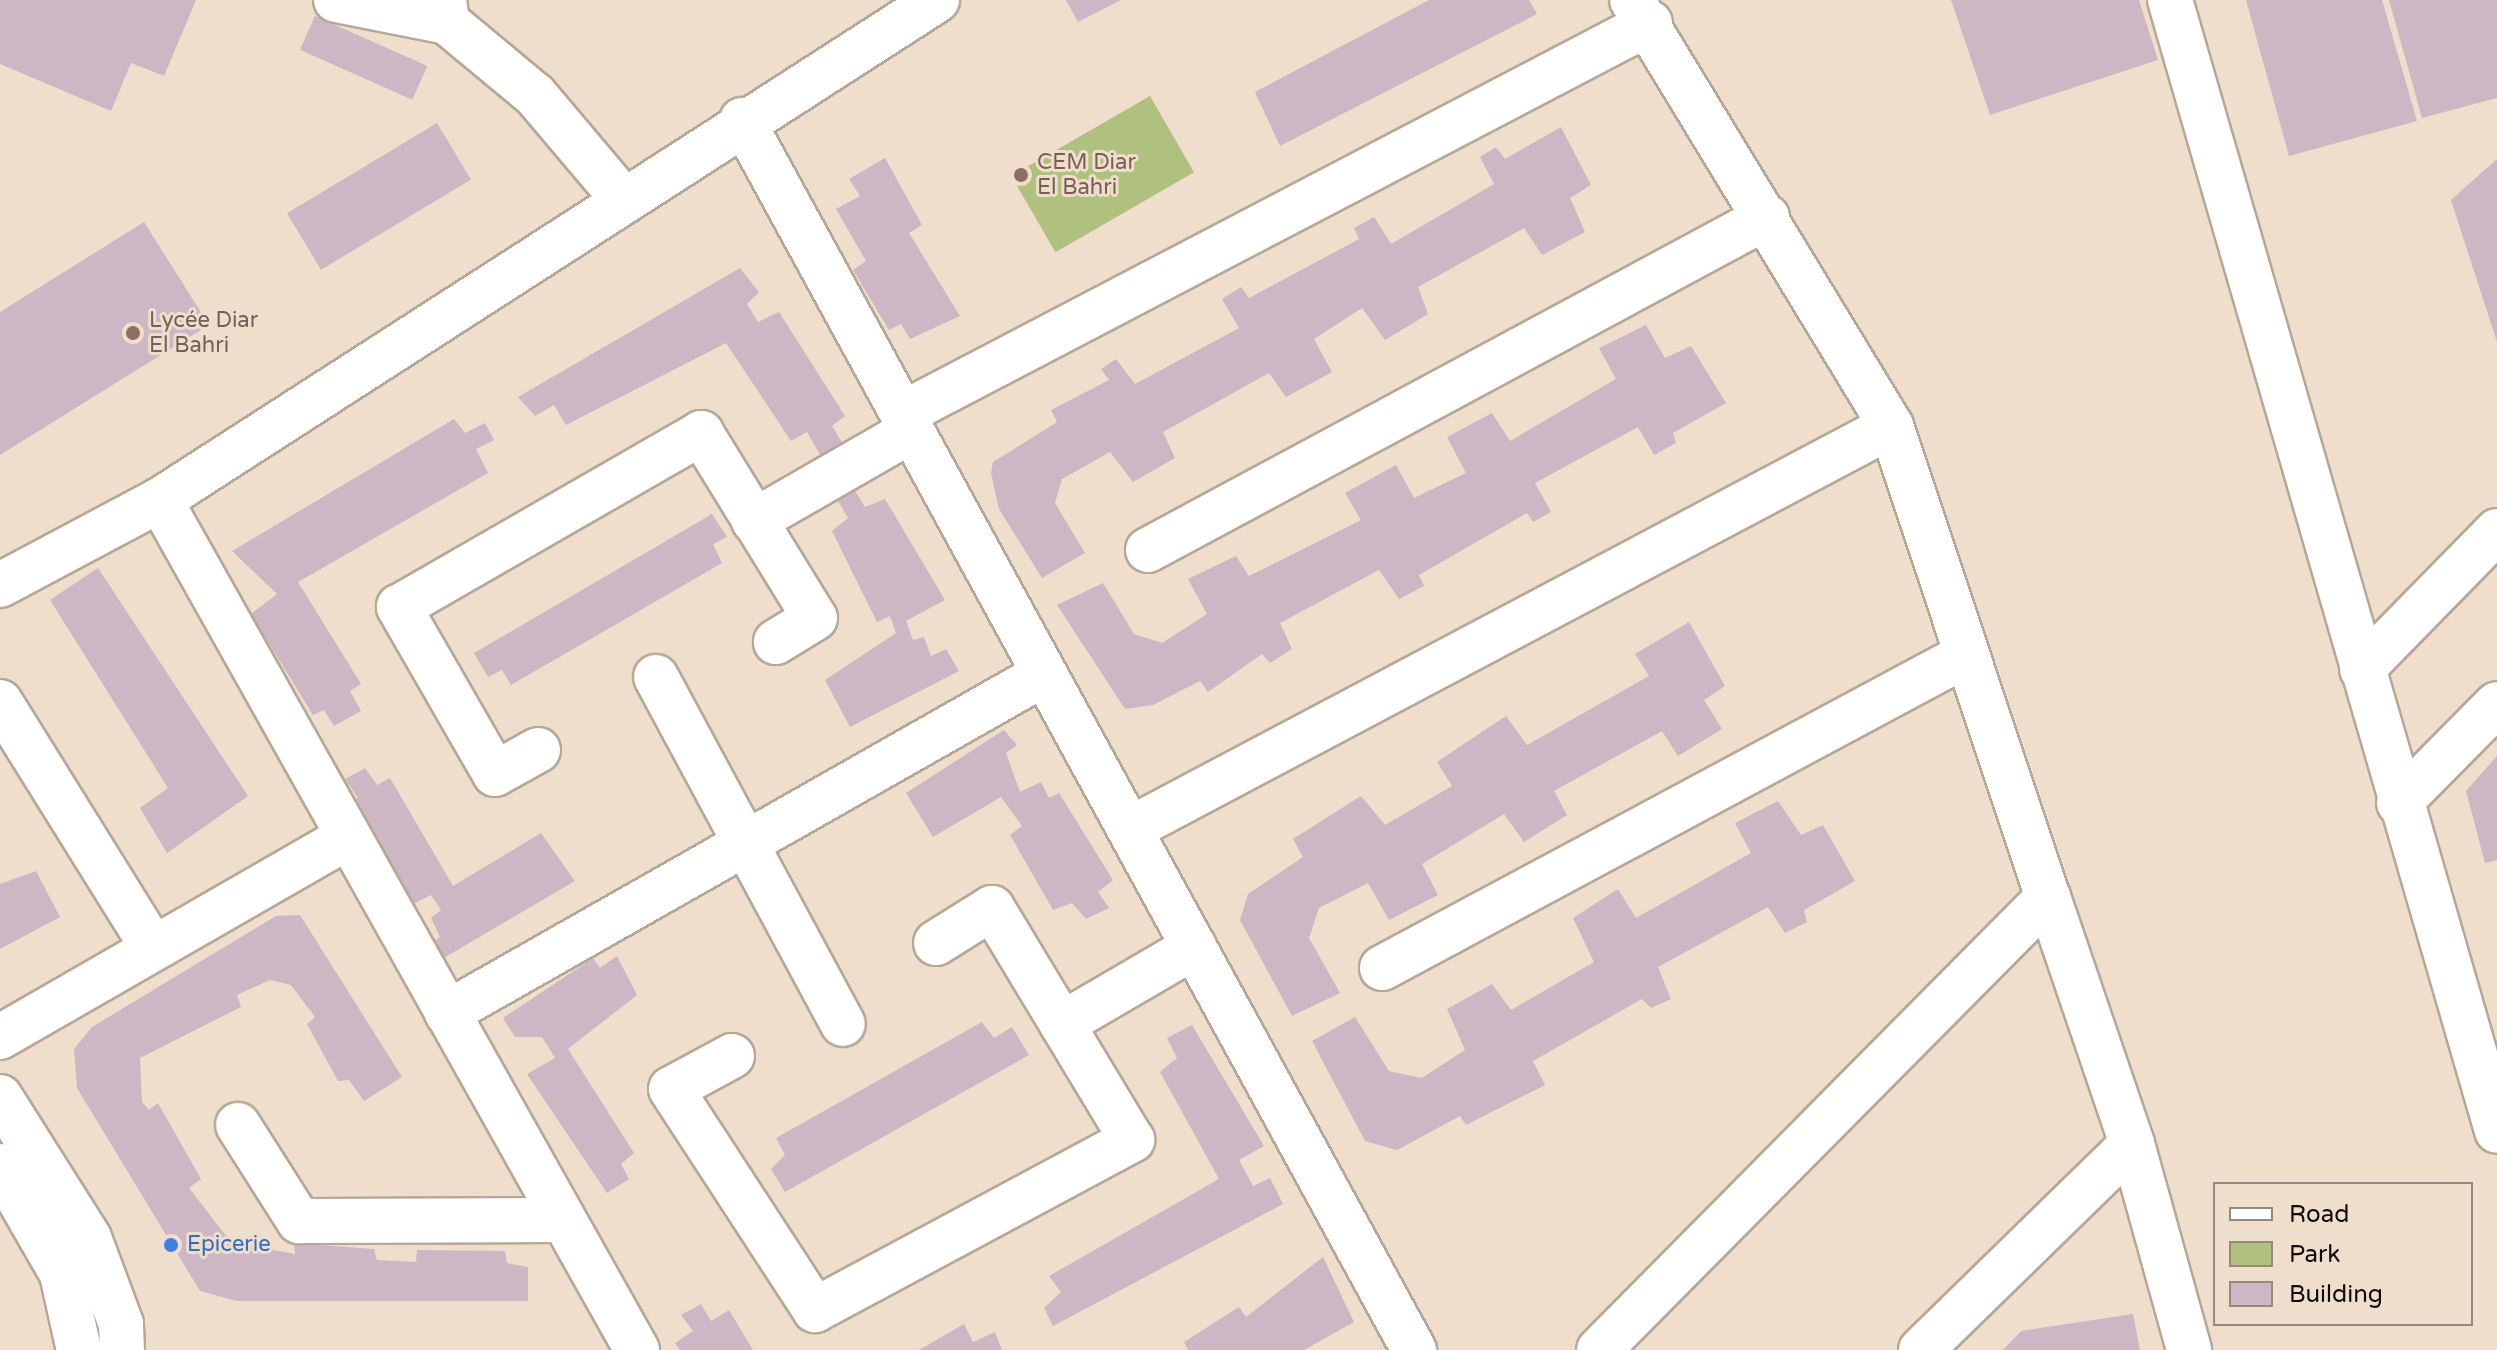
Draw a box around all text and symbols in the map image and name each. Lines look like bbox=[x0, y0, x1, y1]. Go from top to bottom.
place label: CEM Diar El Bahri bbox=[1037, 149, 1136, 200]
marker: CEM Diar El Bahri bbox=[1012, 166, 1030, 184]
place label: Lycée Diar El Bahri bbox=[149, 307, 258, 358]
marker: Lycée Diar El Bahri bbox=[124, 324, 142, 342]
legend bbox=[2213, 1182, 2473, 1326]
text: Road bbox=[2289, 1200, 2349, 1229]
place label: Epicerie bbox=[187, 1232, 271, 1258]
marker: Epicerie bbox=[162, 1236, 180, 1254]
text: Park bbox=[2289, 1240, 2340, 1269]
text: Building bbox=[2289, 1280, 2383, 1309]

